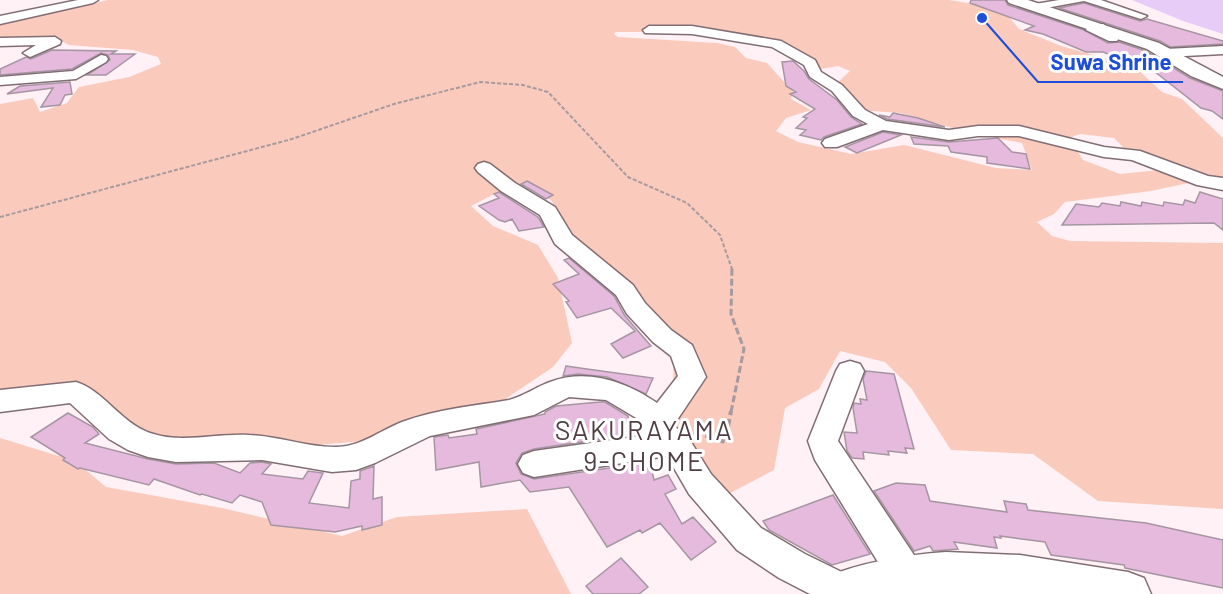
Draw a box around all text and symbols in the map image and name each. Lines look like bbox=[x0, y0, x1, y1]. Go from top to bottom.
callout: Suwa Shrine bbox=[1038, 42, 1183, 82]
text: Suwa Shrine bbox=[1051, 48, 1171, 74]
district label: SAKURAYAMA 9-CHOME bbox=[555, 413, 733, 476]

